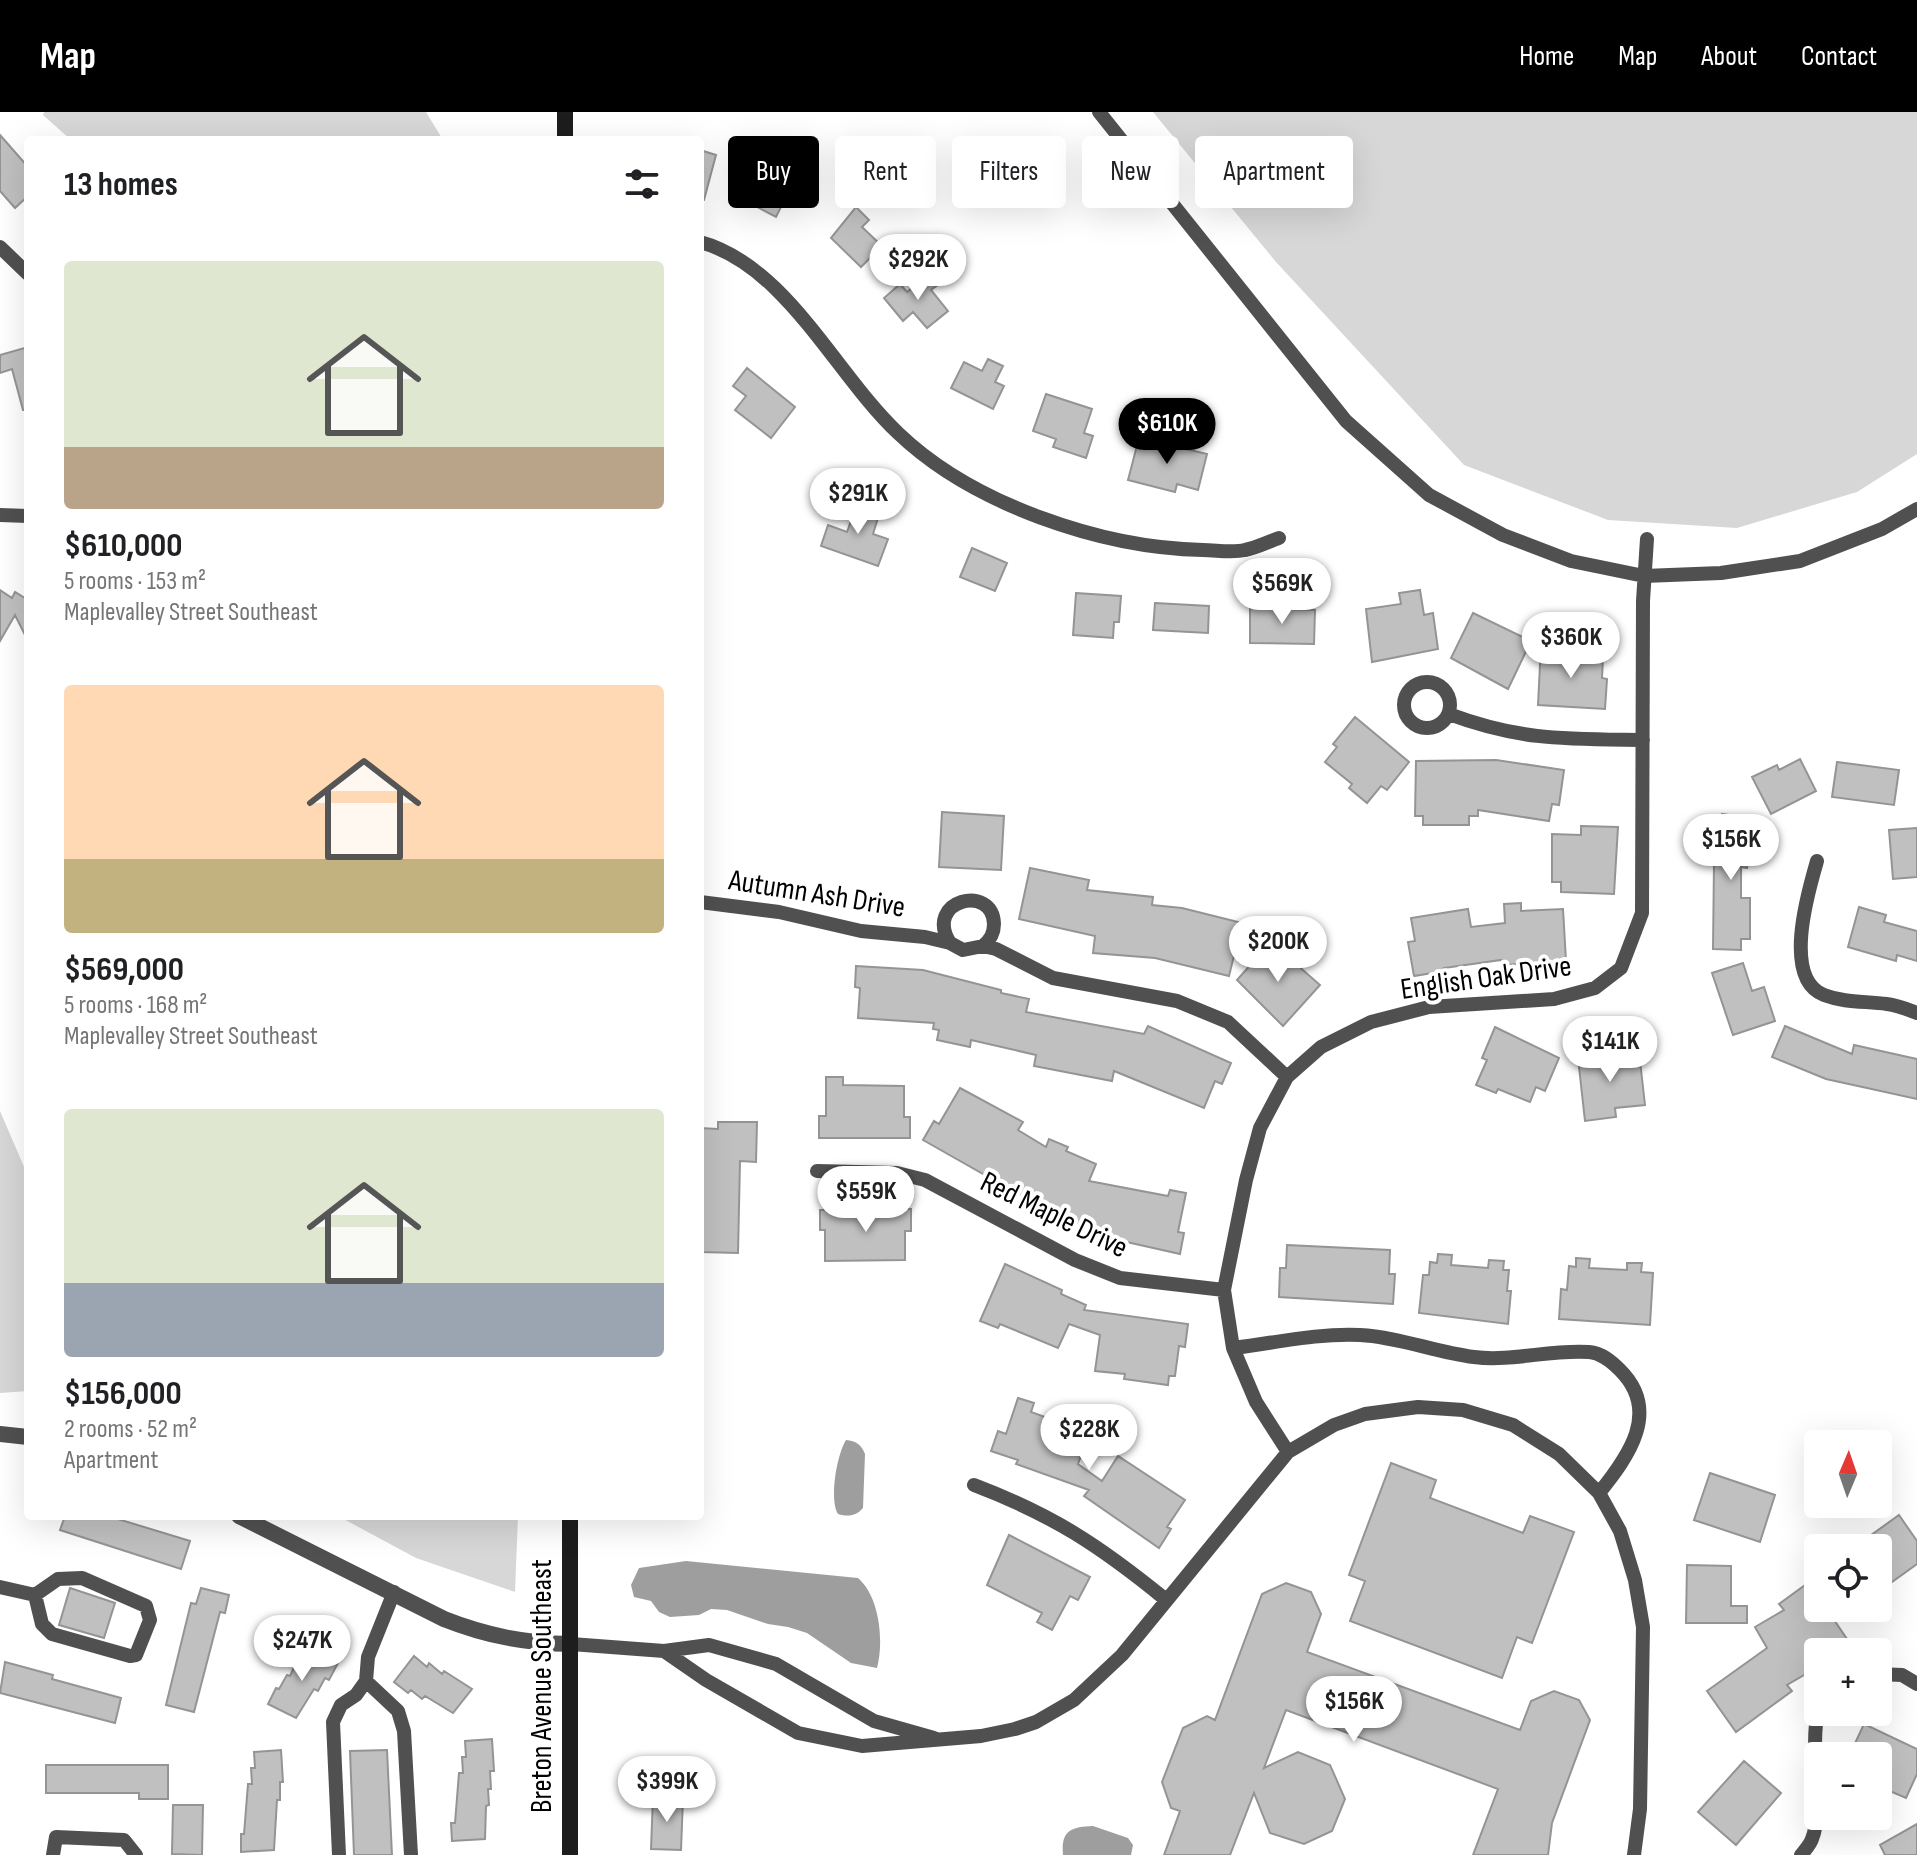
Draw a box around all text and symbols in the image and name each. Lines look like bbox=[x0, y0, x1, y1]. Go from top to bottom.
text: Map bbox=[40, 34, 96, 79]
text: Home bbox=[1519, 40, 1574, 73]
text: Map bbox=[1618, 40, 1657, 73]
text: About bbox=[1701, 40, 1757, 73]
text: Contact bbox=[1801, 40, 1877, 73]
chip: Buy bbox=[728, 136, 819, 208]
chip: Rent bbox=[835, 136, 936, 208]
chip: Filters bbox=[952, 136, 1066, 208]
chip: New bbox=[1082, 136, 1179, 208]
chip: Apartment bbox=[1195, 136, 1353, 208]
icon: filters bbox=[620, 162, 664, 206]
text: 13 homes bbox=[64, 164, 178, 205]
pin: $292K bbox=[862, 234, 974, 302]
text: $292K bbox=[887, 244, 949, 275]
icon: home bbox=[292, 313, 436, 457]
pin: $610K bbox=[1111, 398, 1223, 466]
text: $610K bbox=[1137, 408, 1197, 439]
pin: $291K bbox=[802, 468, 914, 536]
text: $291K bbox=[828, 478, 888, 509]
text: $610,000 bbox=[64, 525, 182, 566]
pin: $569K bbox=[1226, 558, 1338, 626]
text: 5 rooms · 153 m² bbox=[64, 566, 206, 597]
text: $569K bbox=[1251, 568, 1313, 599]
text: Maplevalley Street Southeast bbox=[64, 597, 318, 628]
pin: $360K bbox=[1515, 612, 1627, 680]
text: $360K bbox=[1540, 622, 1602, 653]
icon: home bbox=[292, 737, 436, 881]
pin: $156K bbox=[1675, 814, 1787, 882]
text: $156K bbox=[1701, 824, 1761, 855]
street label: Autumn Ash Drive bbox=[725, 862, 908, 926]
pin: $200K bbox=[1222, 916, 1334, 984]
text: $200K bbox=[1247, 926, 1309, 957]
street label: English Oak Drive bbox=[1398, 948, 1574, 1008]
text: $569,000 bbox=[64, 949, 184, 990]
text: 5 rooms · 168 m² bbox=[64, 990, 207, 1021]
pin: $141K bbox=[1554, 1016, 1666, 1084]
text: Maplevalley Street Southeast bbox=[64, 1021, 318, 1052]
text: $141K bbox=[1580, 1026, 1640, 1057]
icon: home bbox=[292, 1161, 436, 1305]
street label: Red Maple Drive bbox=[974, 1164, 1134, 1266]
pin: $559K bbox=[810, 1166, 922, 1234]
text: $559K bbox=[835, 1176, 897, 1207]
text: $156,000 bbox=[64, 1373, 182, 1414]
pin: $228K bbox=[1033, 1404, 1145, 1472]
text: 2 rooms · 52 m² bbox=[64, 1414, 197, 1445]
text: $228K bbox=[1058, 1414, 1120, 1445]
north arrow bbox=[1804, 1430, 1892, 1518]
map controls bbox=[1804, 1430, 1892, 1830]
text: Apartment bbox=[64, 1445, 158, 1476]
button: locate bbox=[1804, 1534, 1892, 1622]
street label: Breton Avenue Southeast bbox=[524, 1559, 560, 1813]
pin: $247K bbox=[246, 1615, 358, 1683]
text: $247K bbox=[272, 1625, 332, 1656]
button: + bbox=[1804, 1638, 1892, 1726]
pin: $156K bbox=[1298, 1676, 1410, 1744]
text: $156K bbox=[1324, 1686, 1384, 1717]
button: − bbox=[1804, 1742, 1892, 1830]
pin: $399K bbox=[611, 1756, 723, 1824]
text: $399K bbox=[636, 1766, 698, 1797]

